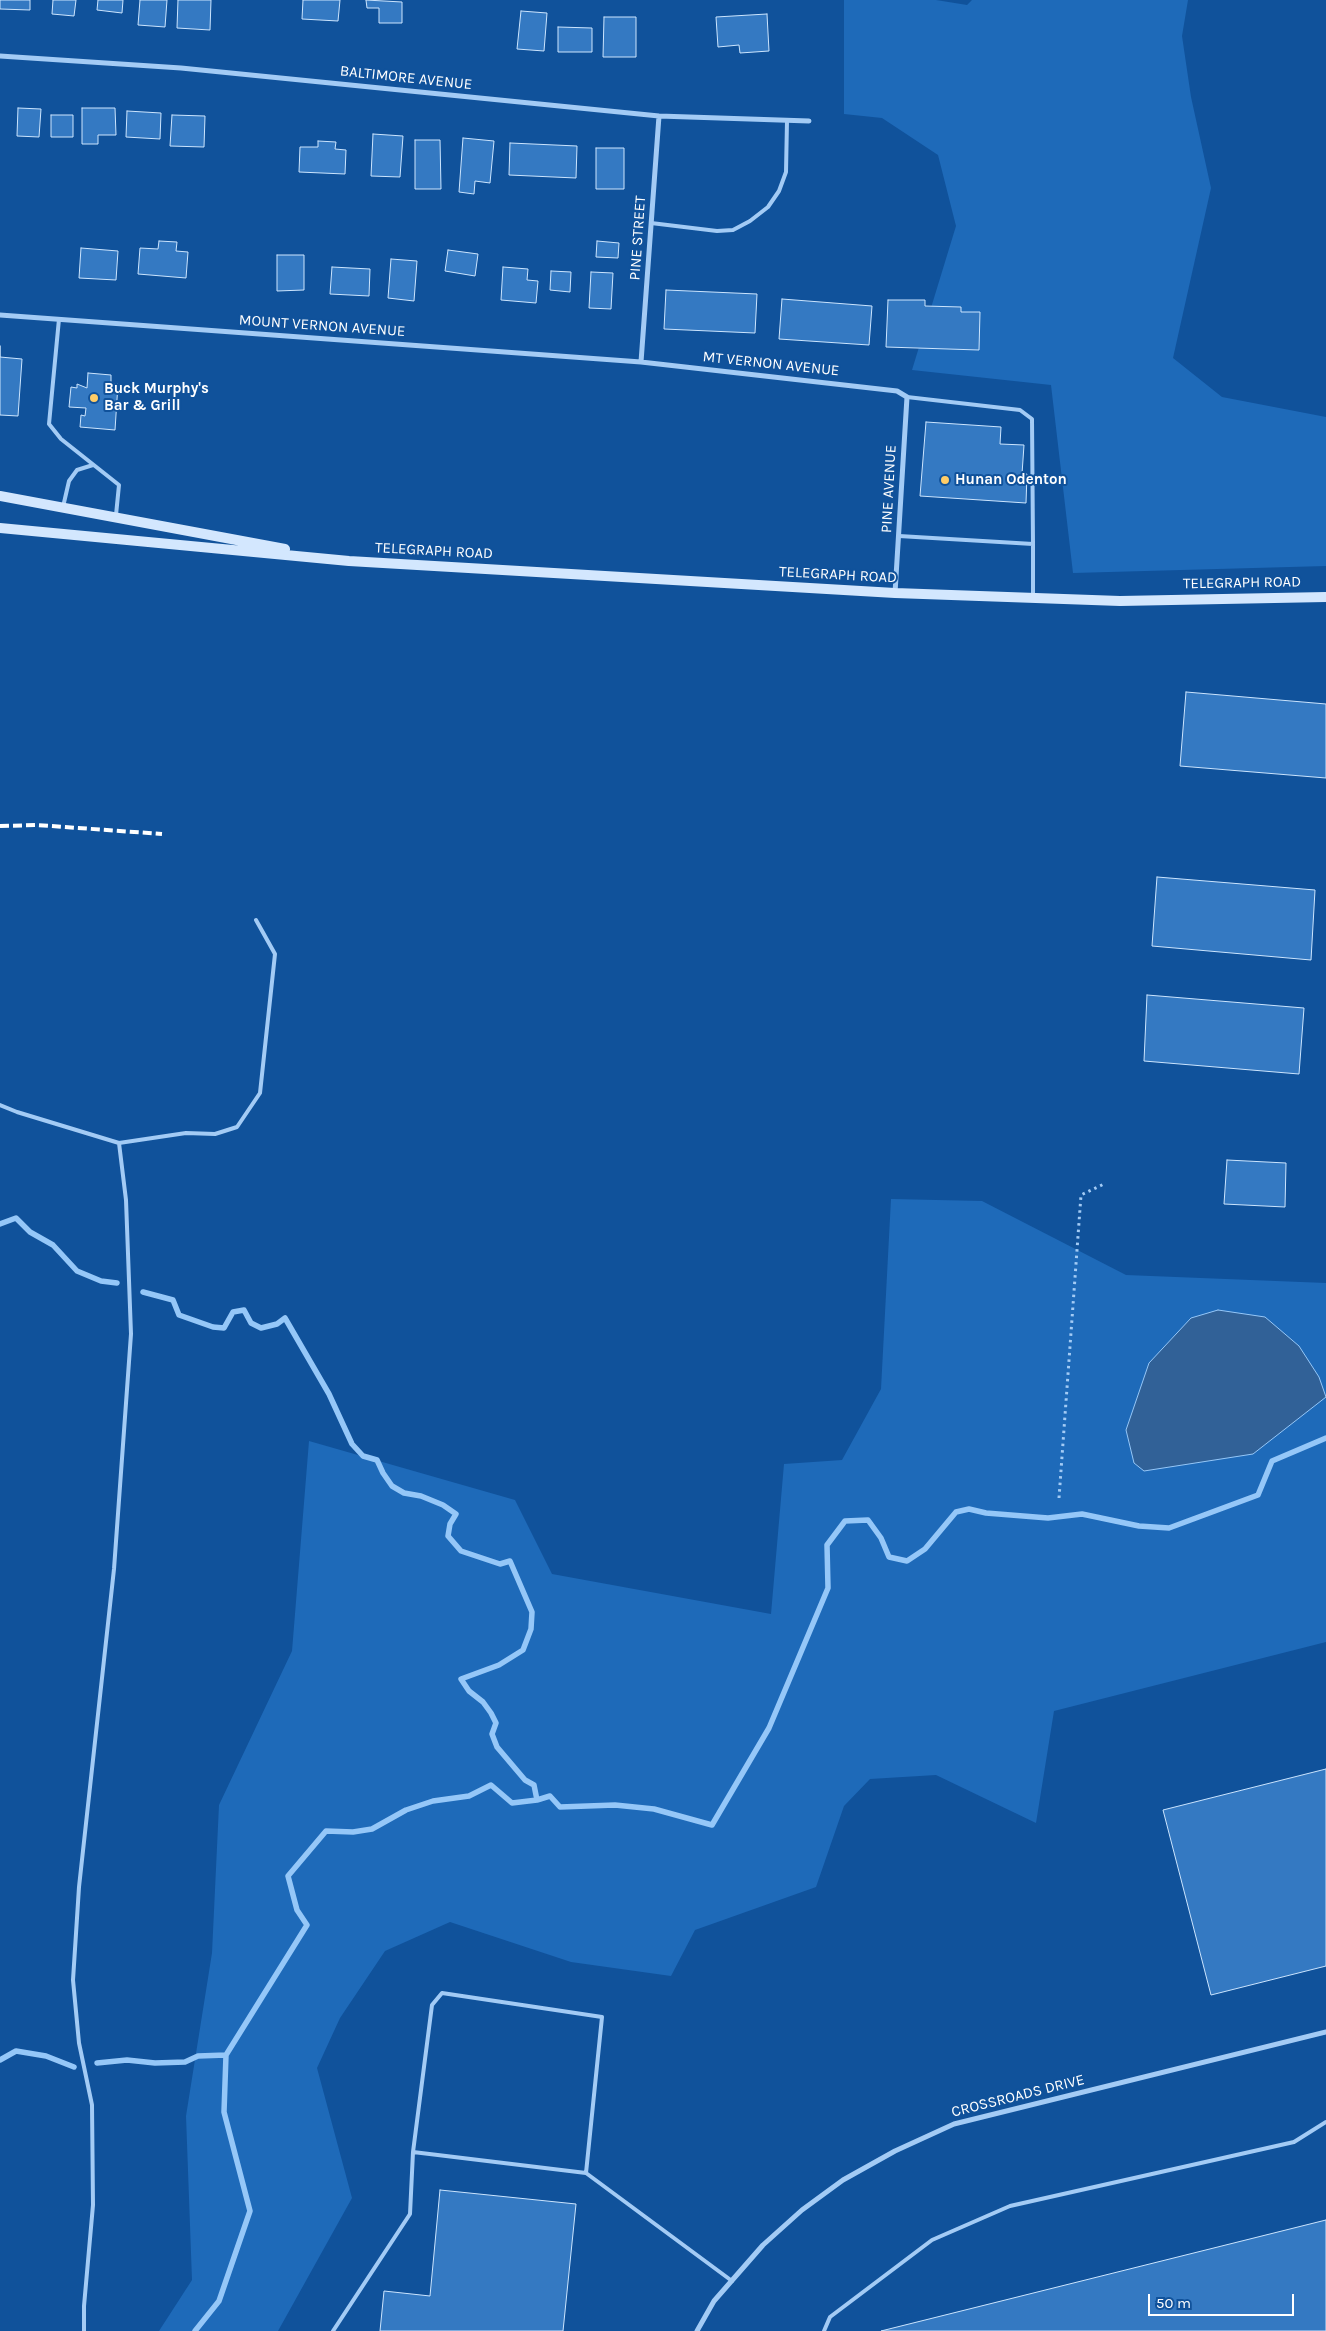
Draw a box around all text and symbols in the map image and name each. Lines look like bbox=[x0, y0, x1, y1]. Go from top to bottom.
street label: BALTIMORE AVENUE bbox=[339, 62, 473, 94]
street label: PINE STREET bbox=[626, 195, 650, 281]
street label: MOUNT VERNON AVENUE bbox=[238, 311, 406, 341]
street label: MT VERNON AVENUE bbox=[702, 348, 840, 380]
place label: Buck Murphy's Bar & Grill bbox=[104, 380, 209, 415]
marker: Buck Murphy's Bar & Grill bbox=[88, 392, 100, 404]
street label: PINE AVENUE bbox=[878, 444, 900, 534]
place label: Hunan Odenton bbox=[955, 471, 1067, 489]
marker: Hunan Odenton bbox=[939, 474, 951, 486]
street label: TELEGRAPH ROAD bbox=[375, 539, 493, 563]
street label: TELEGRAPH ROAD bbox=[779, 563, 897, 587]
street label: TELEGRAPH ROAD bbox=[1183, 573, 1301, 593]
street label: CROSSROADS DRIVE bbox=[950, 2071, 1086, 2121]
scale bar bbox=[1151, 2284, 1297, 2316]
text: 50 m bbox=[1156, 2294, 1191, 2312]

